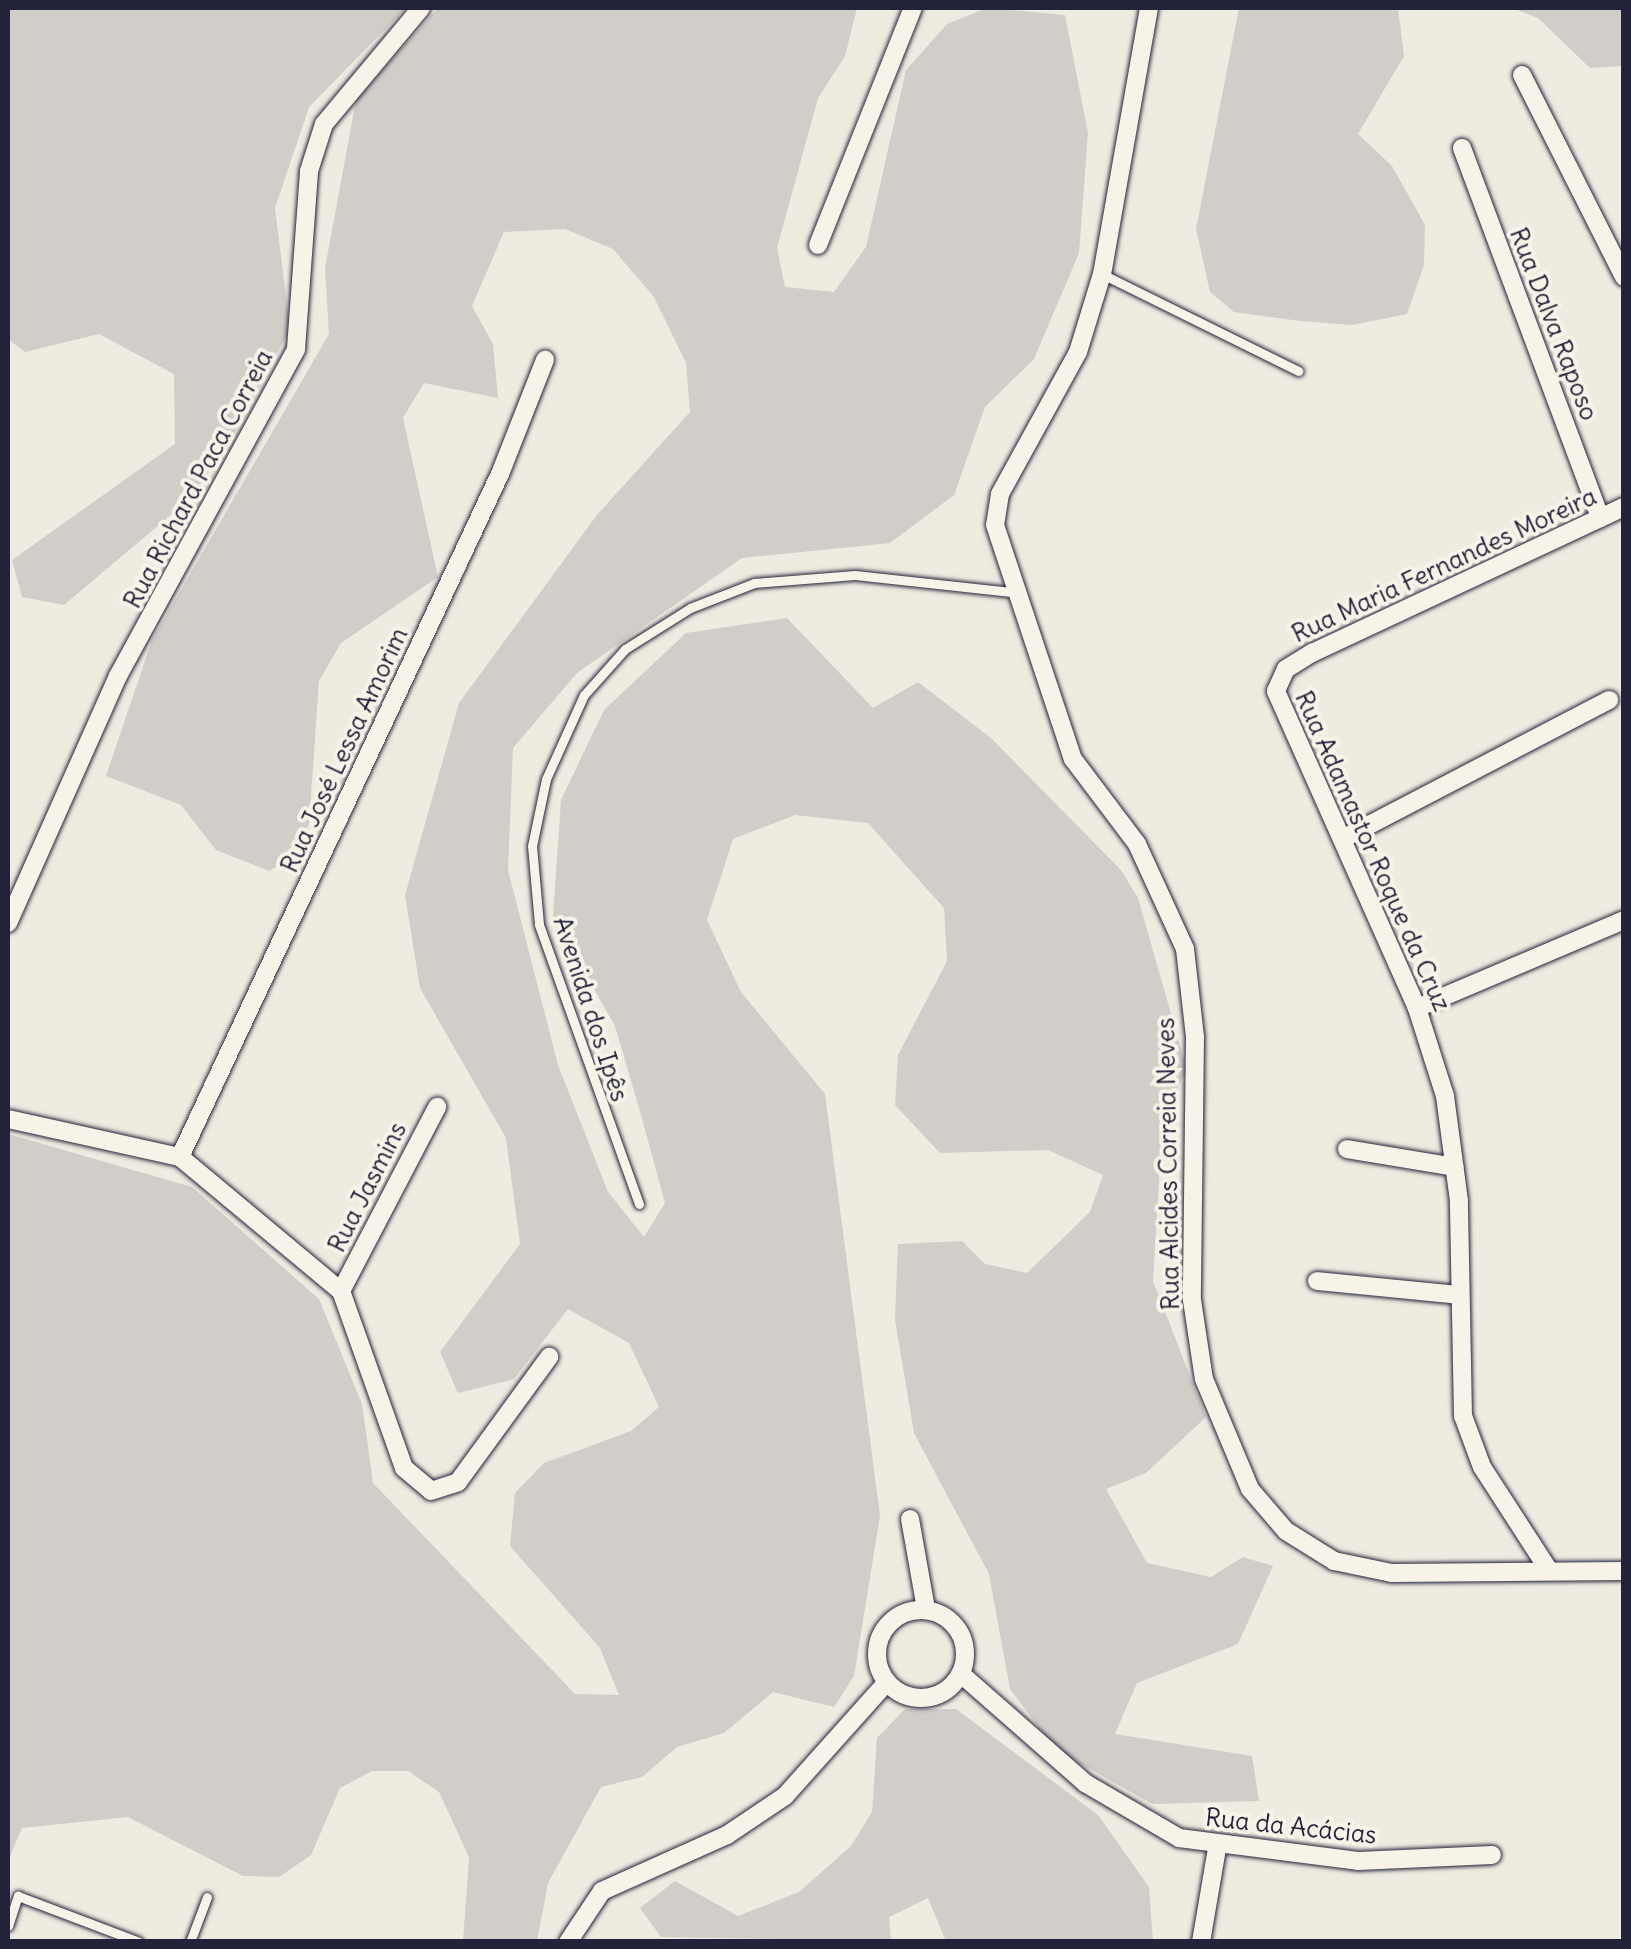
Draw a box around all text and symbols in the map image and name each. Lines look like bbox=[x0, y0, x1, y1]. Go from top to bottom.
street label: Rua Dalva Raposo bbox=[1503, 223, 1605, 425]
street label: Rua Richard Paca Correia bbox=[117, 345, 279, 613]
street label: Rua Maria Fernandes Moreira bbox=[1287, 481, 1601, 649]
street label: Rua José Lessa Amorim bbox=[274, 623, 414, 877]
street label: Rua Adamastor Roque da Cruz bbox=[1289, 686, 1457, 1016]
street label: Avenida dos Ipês bbox=[547, 913, 635, 1105]
street label: Rua Alcides Correia Neves bbox=[1150, 1017, 1186, 1311]
street label: Rua Jasmins bbox=[321, 1117, 413, 1257]
street label: Rua da Acácias bbox=[1204, 1802, 1378, 1850]

